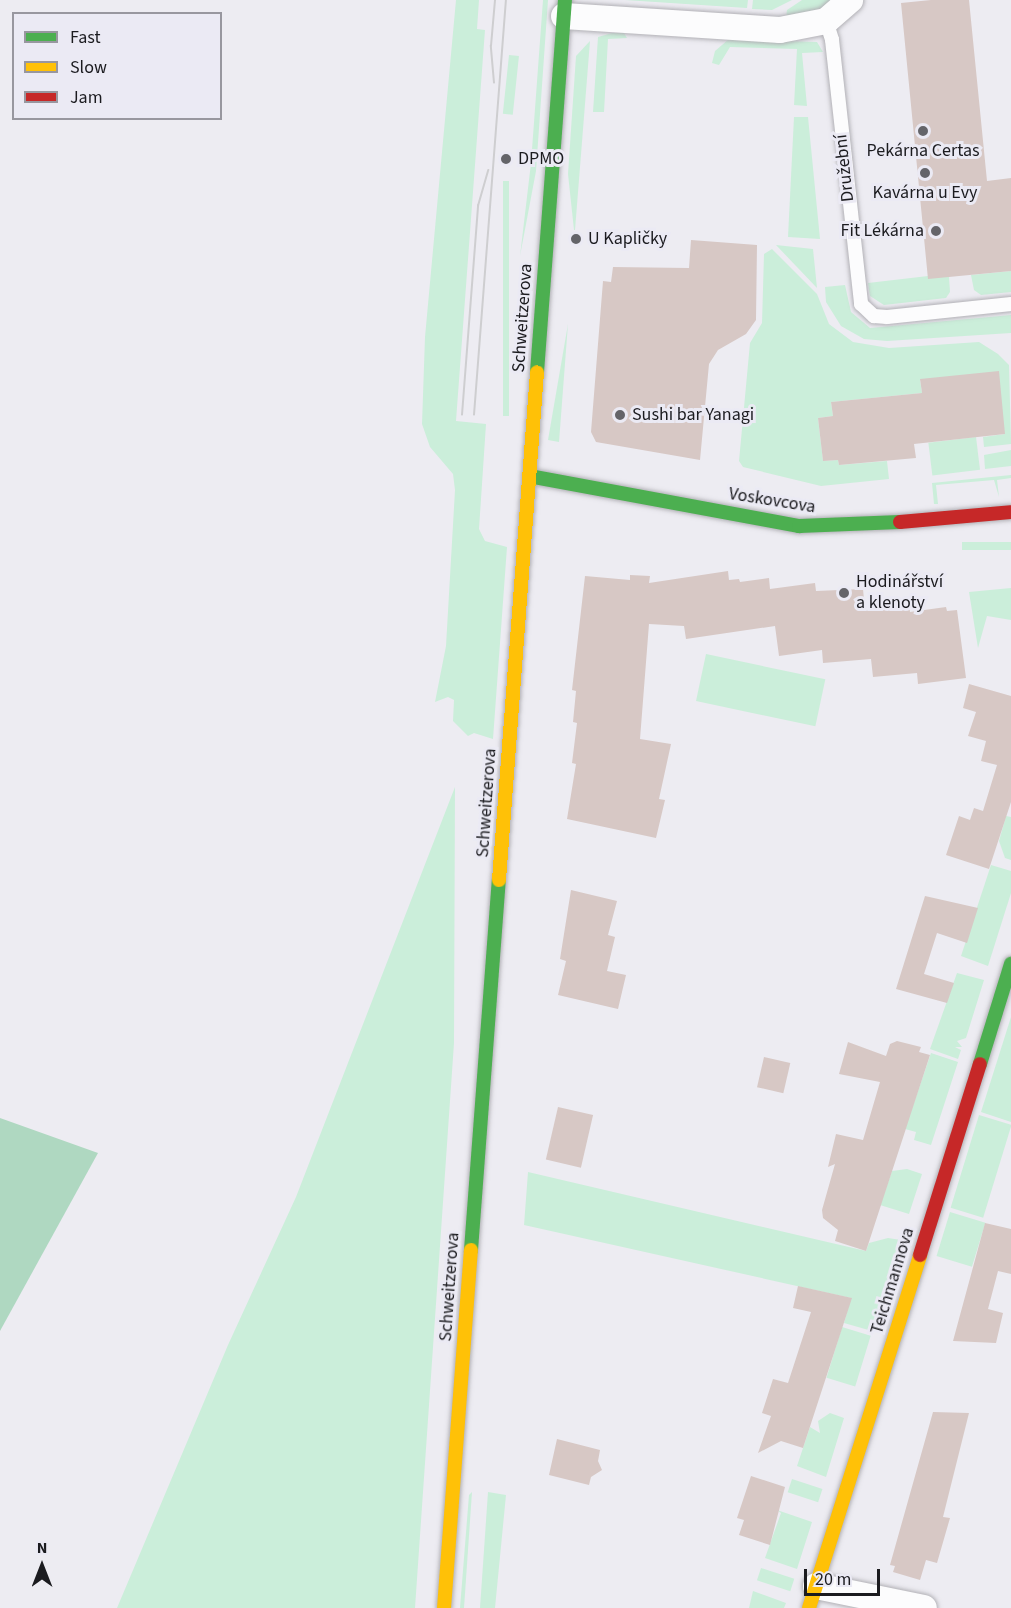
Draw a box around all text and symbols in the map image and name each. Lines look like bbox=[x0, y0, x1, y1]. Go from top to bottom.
legend bbox=[12, 12, 222, 120]
text: Fast bbox=[70, 25, 101, 50]
text: Slow bbox=[70, 55, 107, 80]
text: Jam bbox=[70, 85, 103, 110]
marker: Pekárna Certas bbox=[916, 124, 930, 138]
street label: Družební bbox=[831, 133, 859, 203]
place label: Pekárna Certas bbox=[866, 140, 980, 162]
place label: DPMO bbox=[518, 148, 564, 170]
marker: DPMO bbox=[499, 152, 513, 166]
marker: Kavárna u Evy bbox=[918, 166, 932, 180]
place label: Kavárna u Evy bbox=[873, 182, 977, 204]
place label: Fit Lékárna bbox=[841, 220, 924, 242]
marker: Fit Lékárna bbox=[929, 224, 943, 238]
place label: U Kapličky bbox=[588, 228, 667, 250]
marker: U Kapličky bbox=[569, 232, 583, 246]
street label: Schweitzerova bbox=[508, 263, 538, 373]
place label: Sushi bar Yanagi bbox=[632, 404, 754, 426]
marker: Sushi bar Yanagi bbox=[613, 408, 627, 422]
street label: Voskovcova bbox=[727, 483, 817, 519]
place label: Hodinářství a klenoty bbox=[856, 572, 943, 614]
marker: Hodinářství a klenoty bbox=[837, 586, 851, 600]
street label: Schweitzerova bbox=[472, 748, 502, 858]
street label: Teichmannova bbox=[867, 1225, 919, 1337]
street label: Schweitzerova bbox=[435, 1232, 465, 1342]
north arrow bbox=[12, 1536, 72, 1596]
text: N bbox=[37, 1537, 47, 1559]
scale bar bbox=[807, 1557, 884, 1595]
text: 20 m bbox=[815, 1567, 851, 1592]

